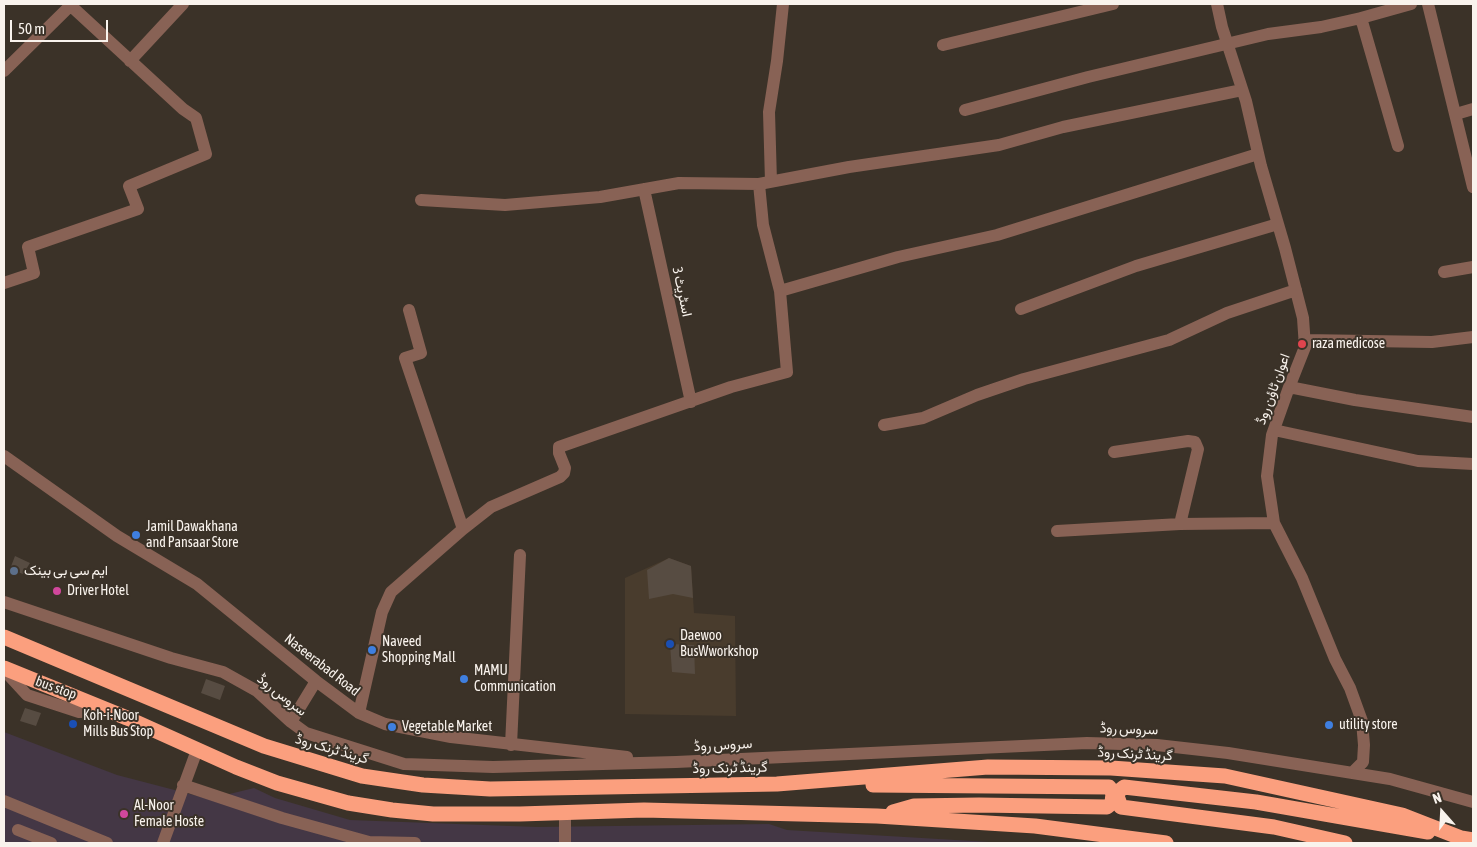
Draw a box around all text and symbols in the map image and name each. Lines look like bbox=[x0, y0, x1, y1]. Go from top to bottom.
scale bar bbox=[12, 10, 110, 42]
text: 50 m bbox=[18, 20, 45, 37]
street label: اسٹریٹ 3 bbox=[669, 266, 695, 318]
place label: raza medicose bbox=[1312, 336, 1385, 352]
marker: raza medicose bbox=[1296, 338, 1308, 350]
street label: اعوان ٹاؤن روڈ bbox=[1252, 351, 1294, 427]
place label: Jamil Dawakhana and Pansaar Store bbox=[146, 519, 239, 552]
marker: Jamil Dawakhana and Pansaar Store bbox=[130, 529, 142, 541]
place label: ایم سی بی بینک bbox=[24, 563, 108, 579]
marker: ایم سی بی بینک bbox=[8, 565, 20, 577]
place label: Driver Hotel bbox=[67, 583, 129, 599]
marker: Driver Hotel bbox=[51, 585, 63, 597]
place label: Daewoo BusWworkshop bbox=[680, 628, 759, 660]
street label: Naseerabad Road bbox=[281, 630, 363, 700]
place label: Naveed Shopping Mall bbox=[382, 634, 456, 666]
marker: Daewoo BusWworkshop bbox=[664, 638, 676, 650]
marker: Naveed Shopping Mall bbox=[366, 644, 378, 656]
place label: MAMU Communication bbox=[474, 663, 556, 696]
street label: سروس روڈ bbox=[254, 670, 310, 720]
street label: bus stop bbox=[33, 673, 79, 703]
marker: MAMU Communication bbox=[458, 673, 470, 685]
place label: Koh-i-Noor Mills Bus Stop bbox=[83, 708, 153, 740]
place label: utility store bbox=[1339, 717, 1398, 733]
marker: Koh-i-Noor Mills Bus Stop bbox=[67, 718, 79, 730]
place label: Vegetable Market bbox=[402, 719, 492, 735]
marker: utility store bbox=[1323, 719, 1335, 731]
street label: سروس روڈ bbox=[1100, 720, 1158, 738]
marker: Vegetable Market bbox=[386, 721, 398, 733]
street label: گرینڈ ٹرنک روڈ bbox=[294, 731, 370, 767]
street label: سروس روڈ bbox=[693, 735, 753, 755]
street label: گرینڈ ٹرنک روڈ bbox=[1097, 744, 1173, 764]
street label: گرینڈ ٹرنک روڈ bbox=[692, 759, 768, 777]
north arrow bbox=[1417, 787, 1467, 837]
text: N bbox=[1431, 789, 1444, 807]
place label: Al-Noor Female Hoste bbox=[134, 798, 204, 830]
marker: Al-Noor Female Hoste bbox=[118, 808, 130, 820]

